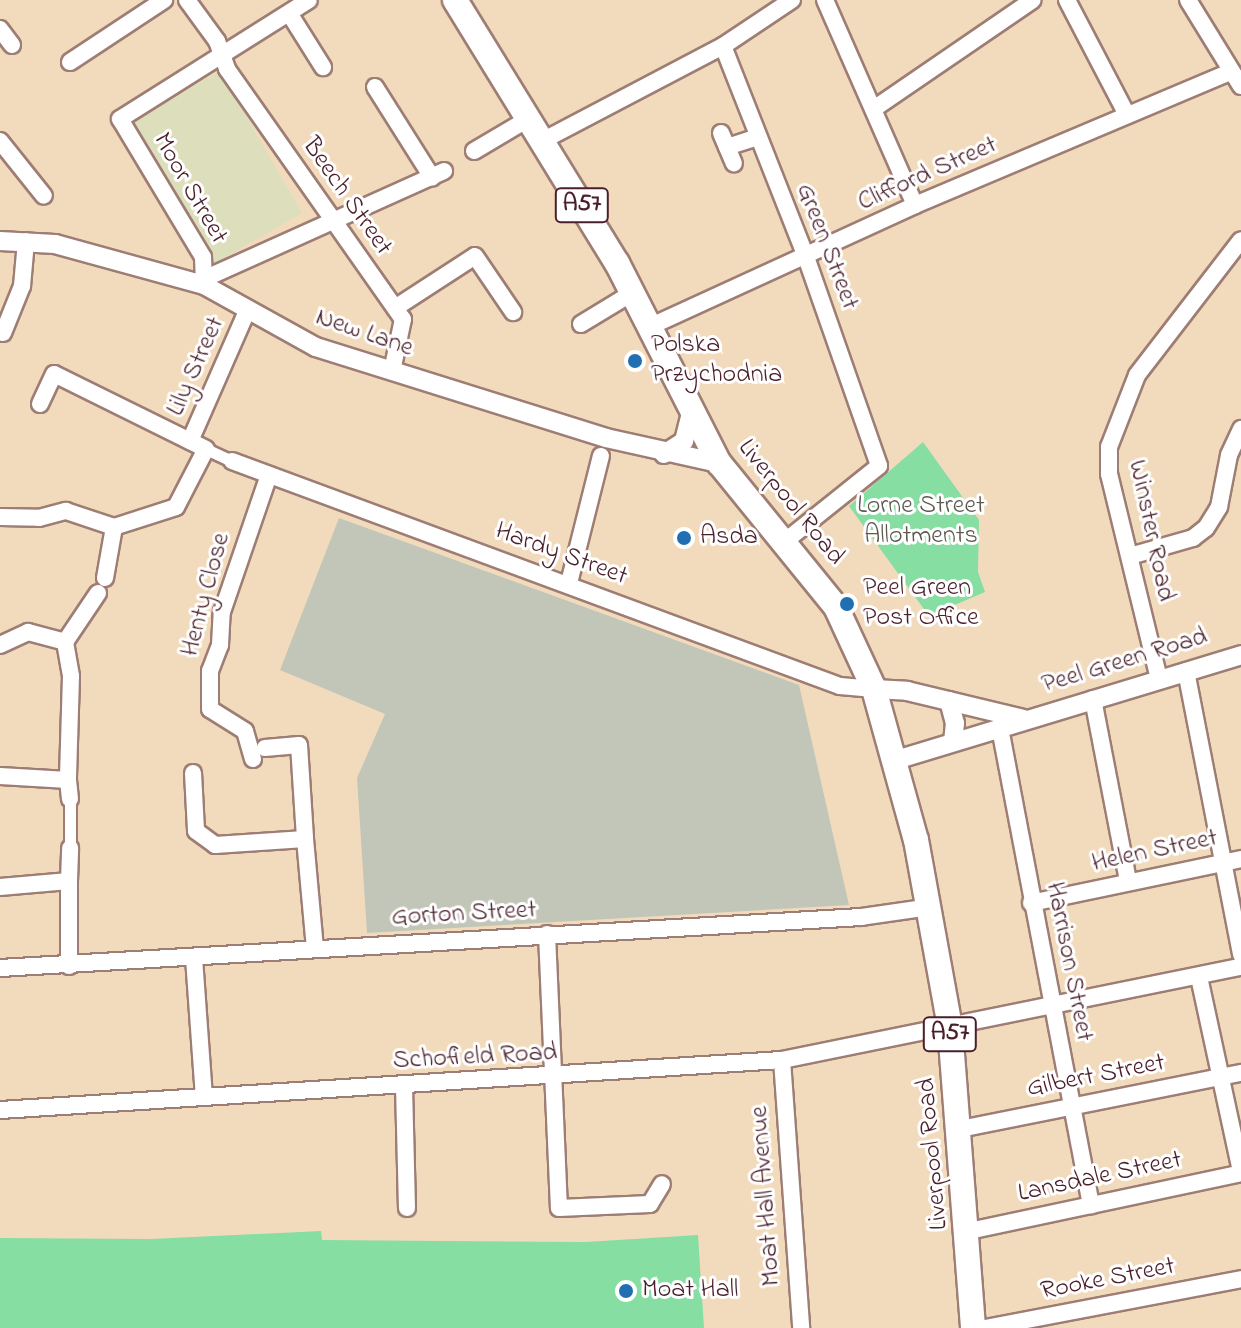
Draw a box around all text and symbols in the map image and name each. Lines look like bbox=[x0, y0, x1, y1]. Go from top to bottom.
street label: Moor Street bbox=[145, 128, 233, 250]
street label: Clifford Street bbox=[854, 131, 1002, 219]
street label: Beech Street bbox=[294, 132, 398, 262]
street label: Green Street bbox=[788, 180, 864, 314]
road number: A57 bbox=[554, 185, 610, 225]
street label: New Lane bbox=[311, 303, 417, 365]
street label: Lily Street bbox=[161, 313, 233, 421]
place label: Polska Przychodnia bbox=[651, 330, 782, 392]
marker: Polska Przychodnia bbox=[626, 352, 644, 370]
street label: Liverpool Road bbox=[730, 434, 850, 572]
street label: Winster Road bbox=[1120, 457, 1180, 605]
park label: Lorne Street Allotments bbox=[857, 491, 985, 552]
street label: Hardy Street bbox=[491, 517, 631, 593]
place label: Asda bbox=[700, 522, 758, 554]
marker: Asda bbox=[675, 529, 693, 547]
street label: Henty Close bbox=[176, 530, 238, 660]
place label: Peel Green Post Office bbox=[863, 573, 979, 634]
marker: Peel Green Post Office bbox=[838, 595, 856, 613]
street label: Peel Green Road bbox=[1039, 622, 1211, 702]
street label: Helen Street bbox=[1089, 823, 1221, 881]
street label: Harrison Street bbox=[1037, 880, 1099, 1044]
street label: Gorton Street bbox=[391, 896, 537, 934]
road number: A57 bbox=[922, 1014, 978, 1054]
street label: Schofield Road bbox=[392, 1038, 558, 1078]
street label: Gilbert Street bbox=[1025, 1048, 1167, 1106]
street label: Liverpool Road bbox=[912, 1077, 956, 1231]
street label: Moat Hall Avenue bbox=[745, 1105, 789, 1287]
street label: Lansdale Street bbox=[1015, 1145, 1185, 1211]
street label: Rooke Street bbox=[1038, 1252, 1178, 1308]
place label: Moat Hall bbox=[642, 1275, 738, 1307]
marker: Moat Hall bbox=[617, 1282, 635, 1300]

